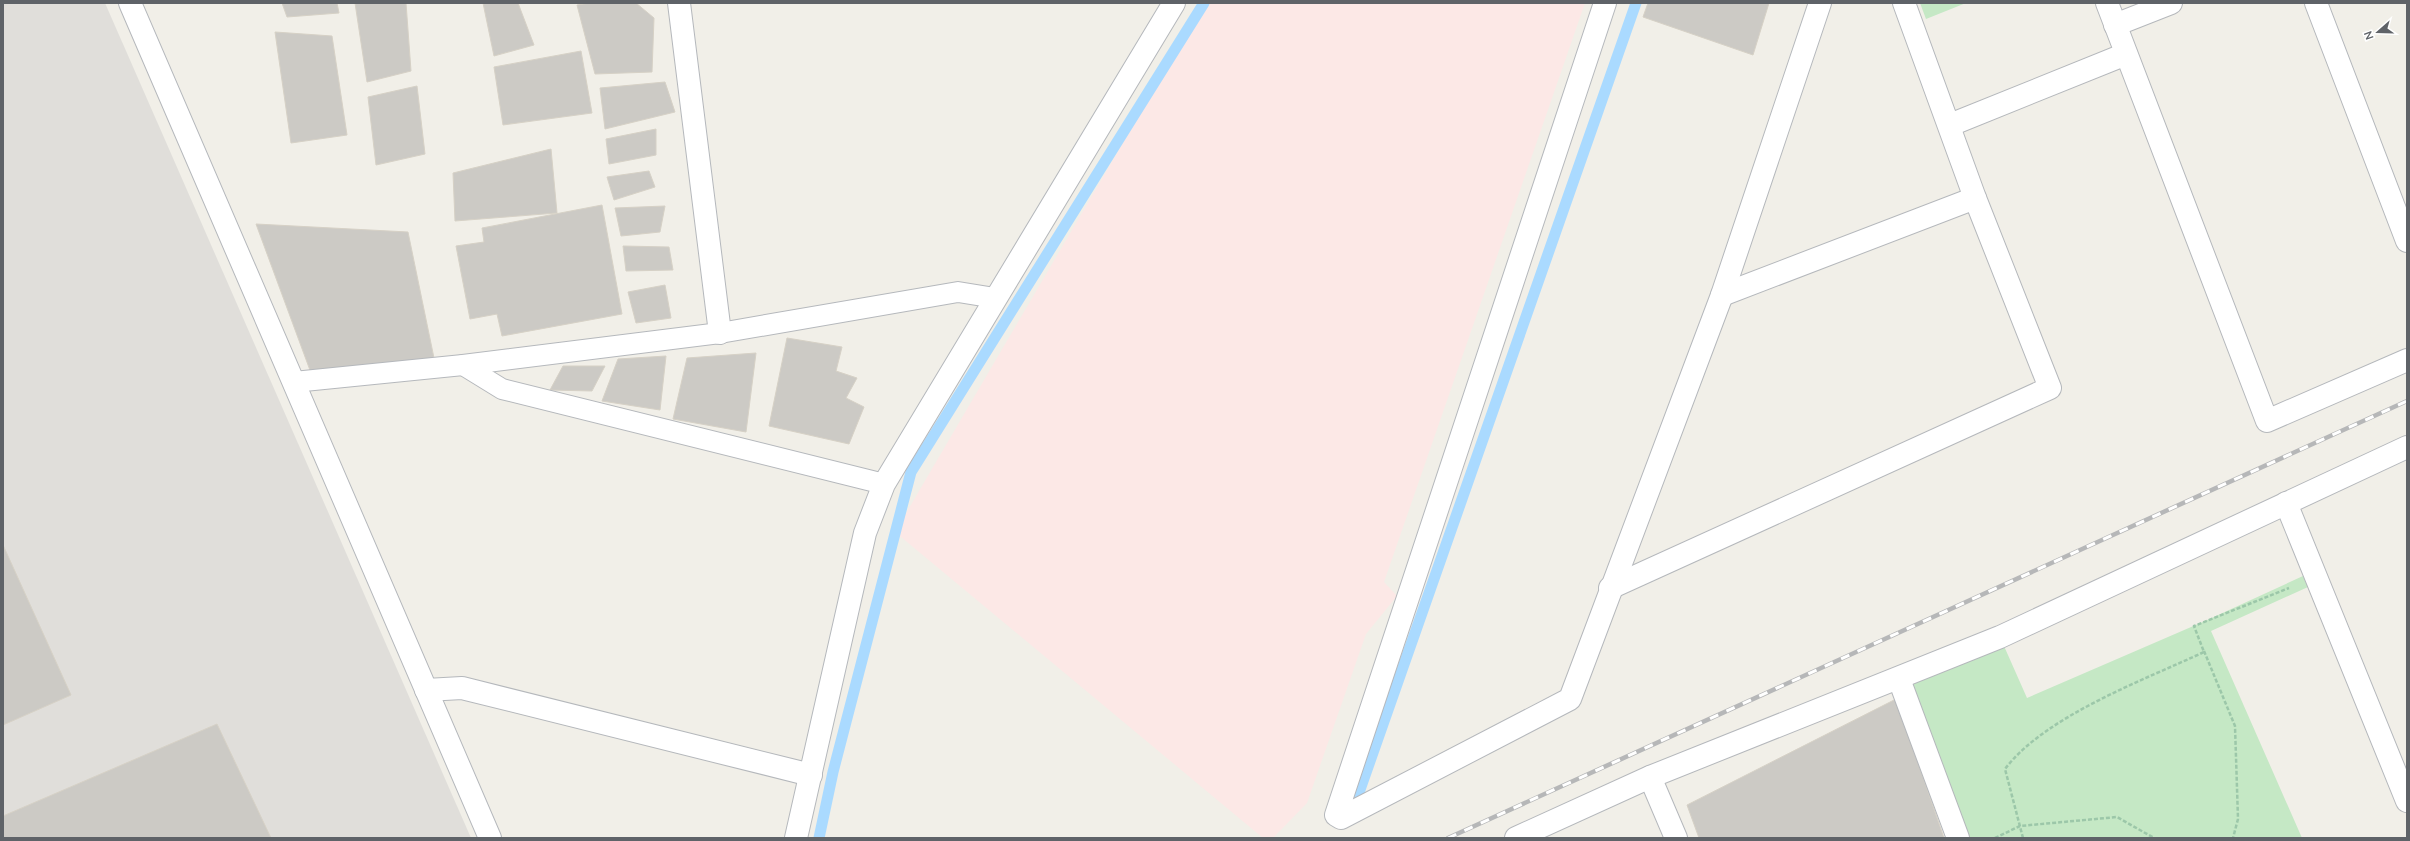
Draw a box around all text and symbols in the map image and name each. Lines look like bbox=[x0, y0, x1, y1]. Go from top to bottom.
north arrow bbox=[2358, 12, 2398, 52]
text: N bbox=[2361, 29, 2378, 42]

